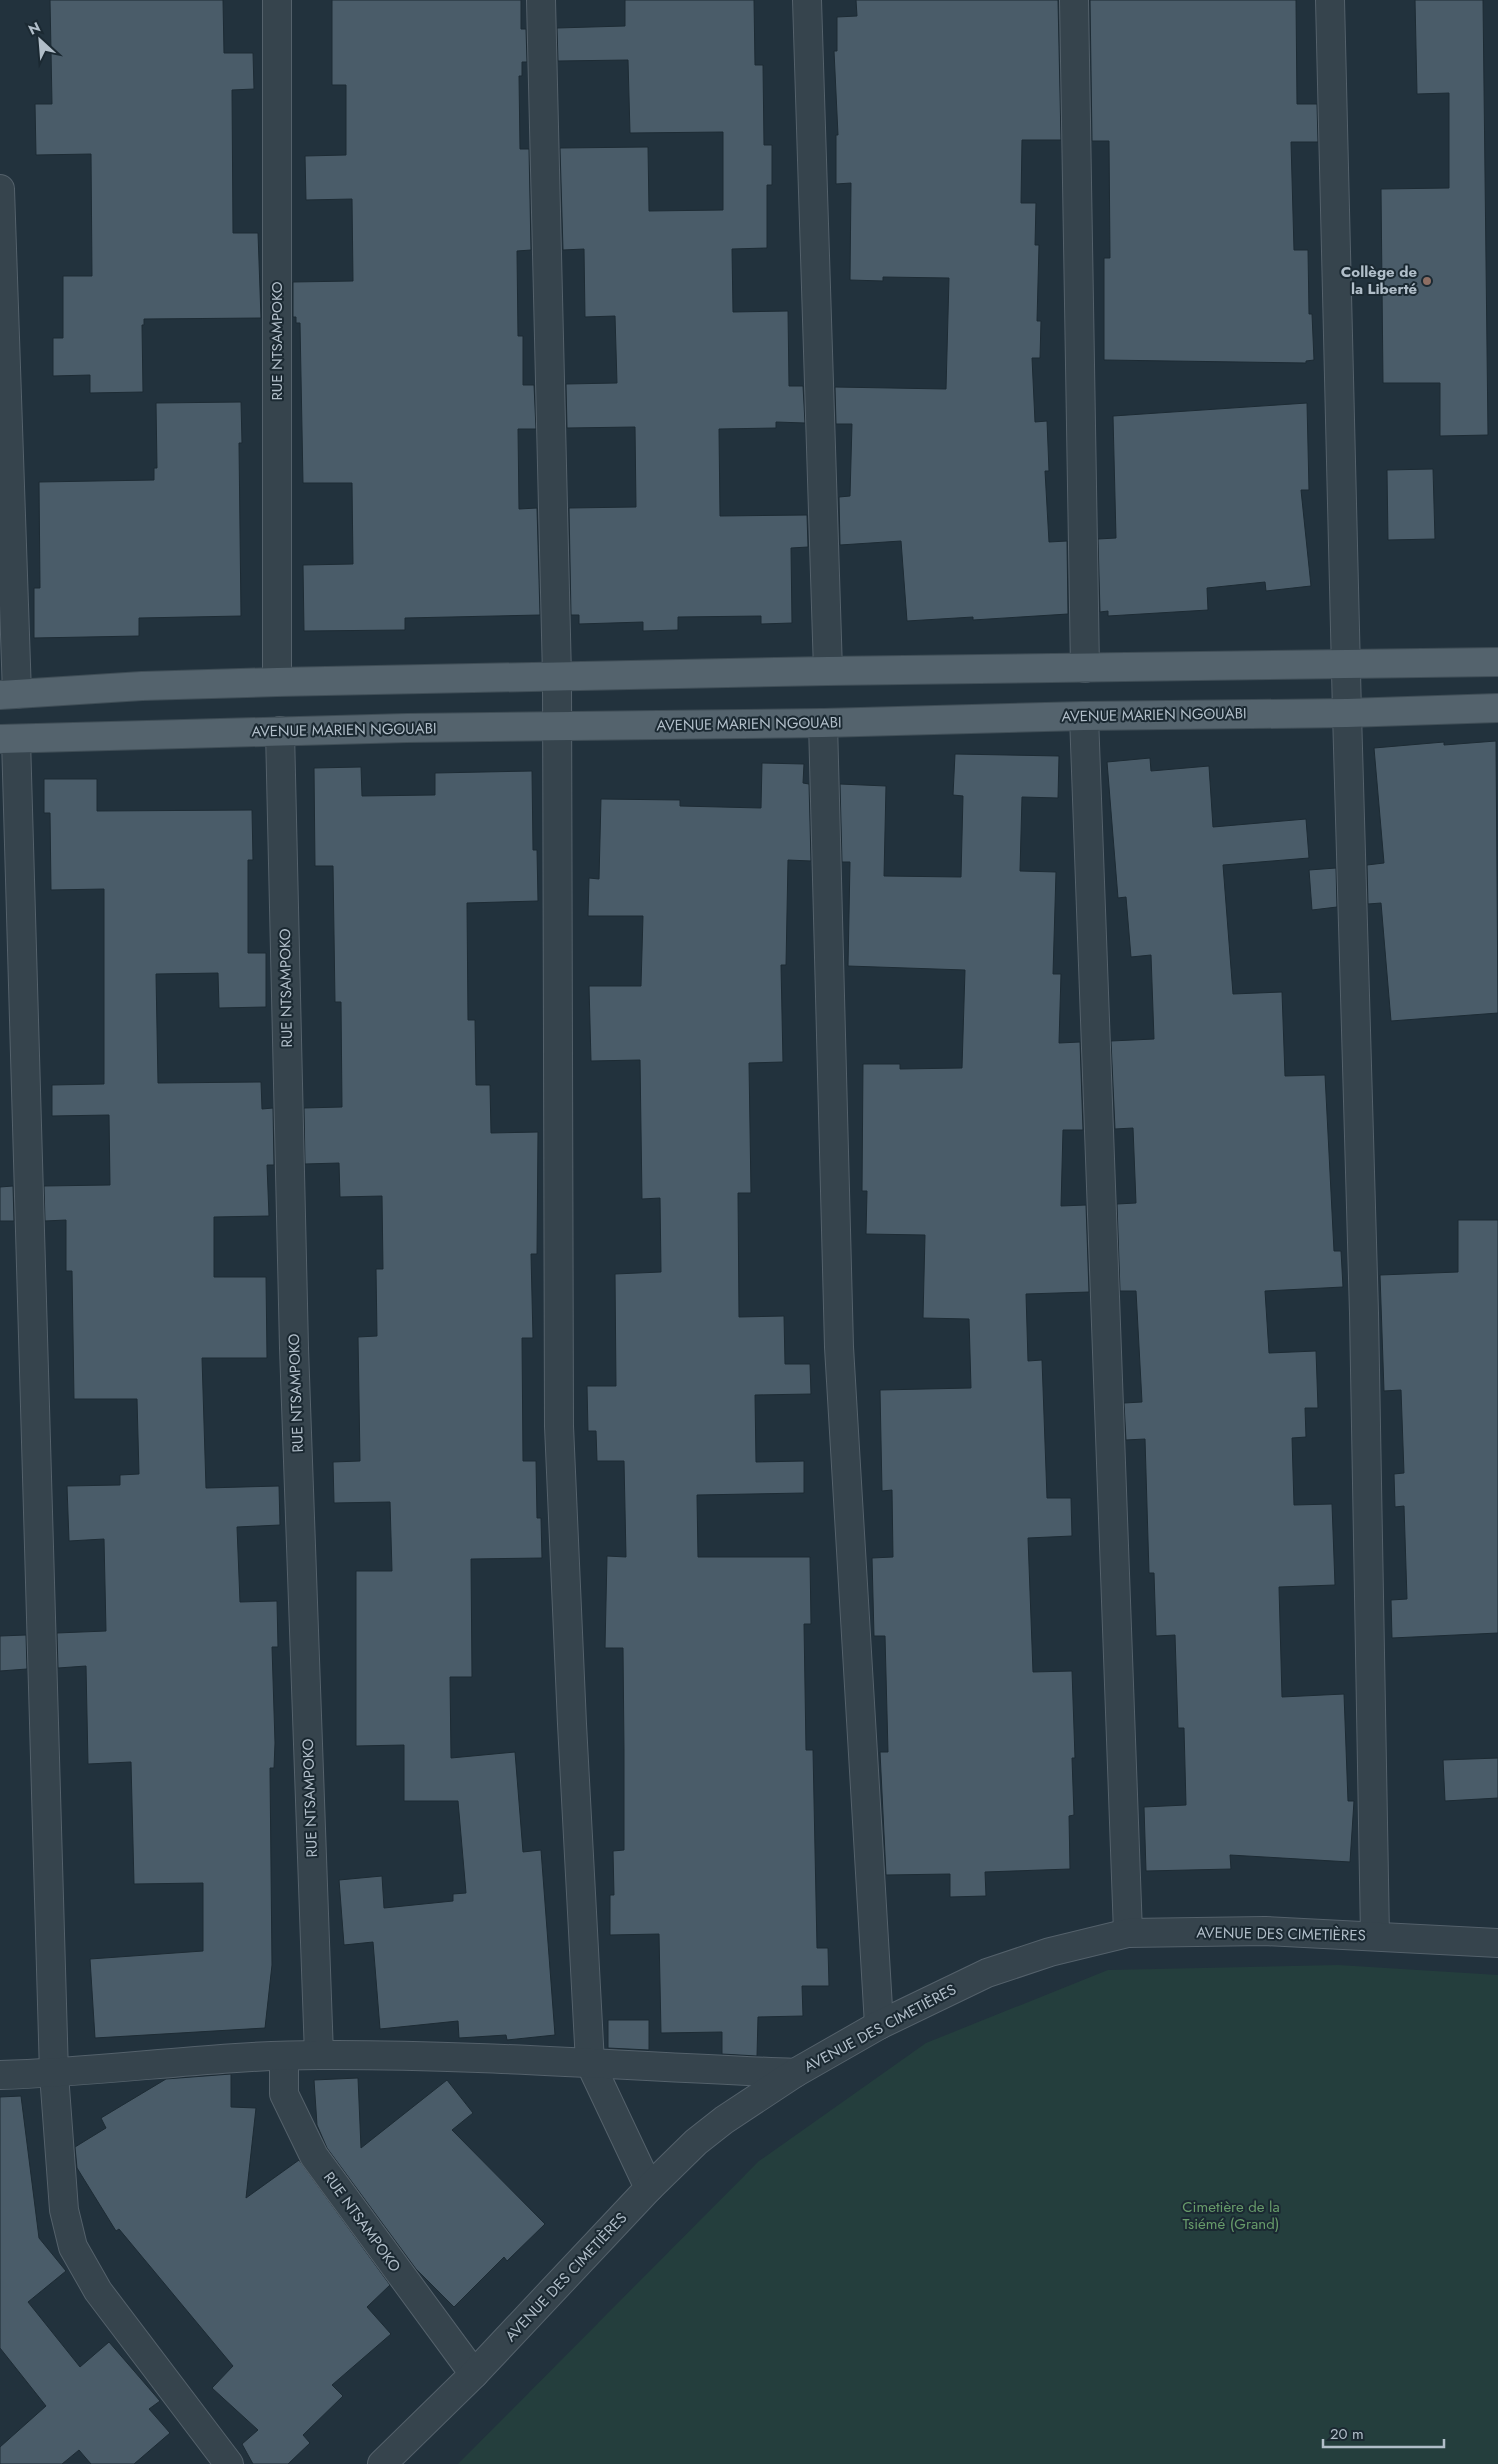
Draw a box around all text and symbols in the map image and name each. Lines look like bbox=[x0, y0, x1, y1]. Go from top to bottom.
north arrow bbox=[15, 15, 65, 65]
text: N bbox=[25, 17, 44, 40]
place label: Collège de la Liberté bbox=[1341, 261, 1417, 300]
marker: Collège de la Liberté bbox=[1421, 275, 1433, 287]
street label: RUE NTSAMPOKO bbox=[266, 281, 288, 401]
street label: AVENUE MARIEN NGOUABI bbox=[1061, 702, 1247, 728]
street label: AVENUE MARIEN NGOUABI bbox=[656, 711, 842, 737]
street label: AVENUE MARIEN NGOUABI bbox=[251, 717, 437, 743]
street label: RUE NTSAMPOKO bbox=[274, 928, 298, 1048]
street label: RUE NTSAMPOKO bbox=[283, 1333, 309, 1453]
street label: RUE NTSAMPOKO bbox=[297, 1738, 323, 1858]
street label: AVENUE DES CIMETIÈRES bbox=[1196, 1922, 1366, 1946]
street label: AVENUE DES CIMETIÈRES bbox=[800, 1978, 960, 2078]
street label: RUE NTSAMPOKO bbox=[318, 2167, 406, 2277]
park label: Cimetière de la Tsiémé (Grand) bbox=[1182, 2196, 1280, 2235]
street label: AVENUE DES CIMETIÈRES bbox=[500, 2207, 632, 2347]
scale bar bbox=[1323, 2416, 1444, 2448]
text: 20 m bbox=[1330, 2423, 1364, 2445]

